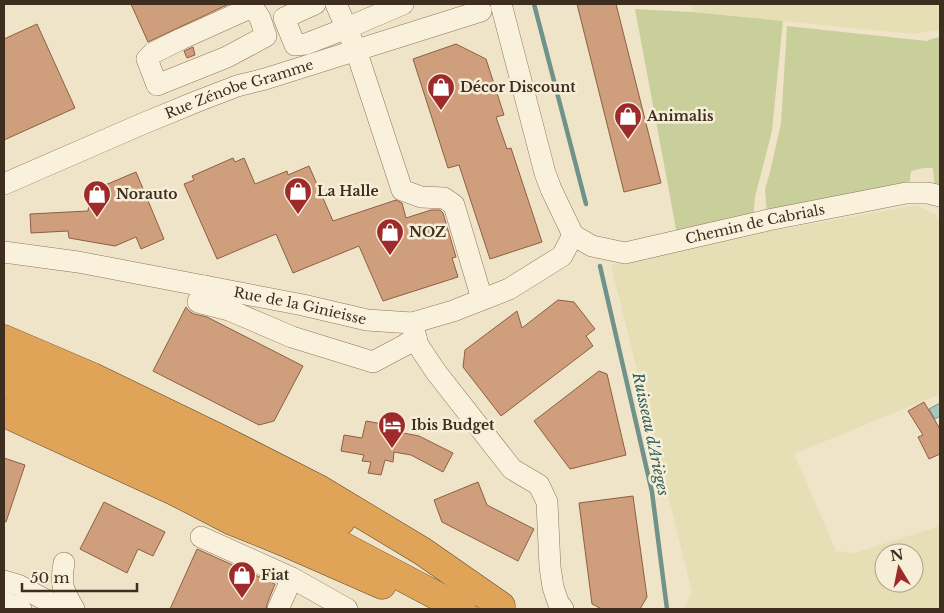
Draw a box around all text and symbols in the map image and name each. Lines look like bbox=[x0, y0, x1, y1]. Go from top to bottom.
street label: Rue Zénobe Gramme bbox=[162, 55, 316, 123]
shop icon: Décor Discount bbox=[426, 72, 456, 111]
place label: Décor Discount bbox=[460, 78, 576, 96]
shop icon: Animalis bbox=[613, 101, 643, 140]
place label: Animalis bbox=[646, 107, 714, 125]
shop icon: La Halle bbox=[283, 176, 313, 215]
shop icon: Norauto bbox=[82, 179, 112, 218]
place label: La Halle bbox=[317, 182, 379, 200]
place label: Norauto bbox=[116, 185, 178, 203]
street label: Chemin de Cabrials bbox=[684, 200, 826, 248]
shop icon: NOZ bbox=[375, 217, 405, 256]
place label: NOZ bbox=[409, 223, 446, 241]
street label: Rue de la Ginieisse bbox=[232, 283, 368, 329]
water label: Ruisseau d'Arièges bbox=[628, 370, 673, 498]
hotel icon: Ibis Budget bbox=[377, 410, 407, 449]
place label: Ibis Budget bbox=[411, 416, 495, 434]
north arrow bbox=[874, 543, 924, 593]
text: N bbox=[889, 545, 905, 565]
scale bar bbox=[22, 560, 138, 592]
shop icon: Fiat bbox=[227, 560, 257, 599]
place label: Fiat bbox=[261, 566, 290, 584]
text: 50 m bbox=[30, 568, 70, 587]

